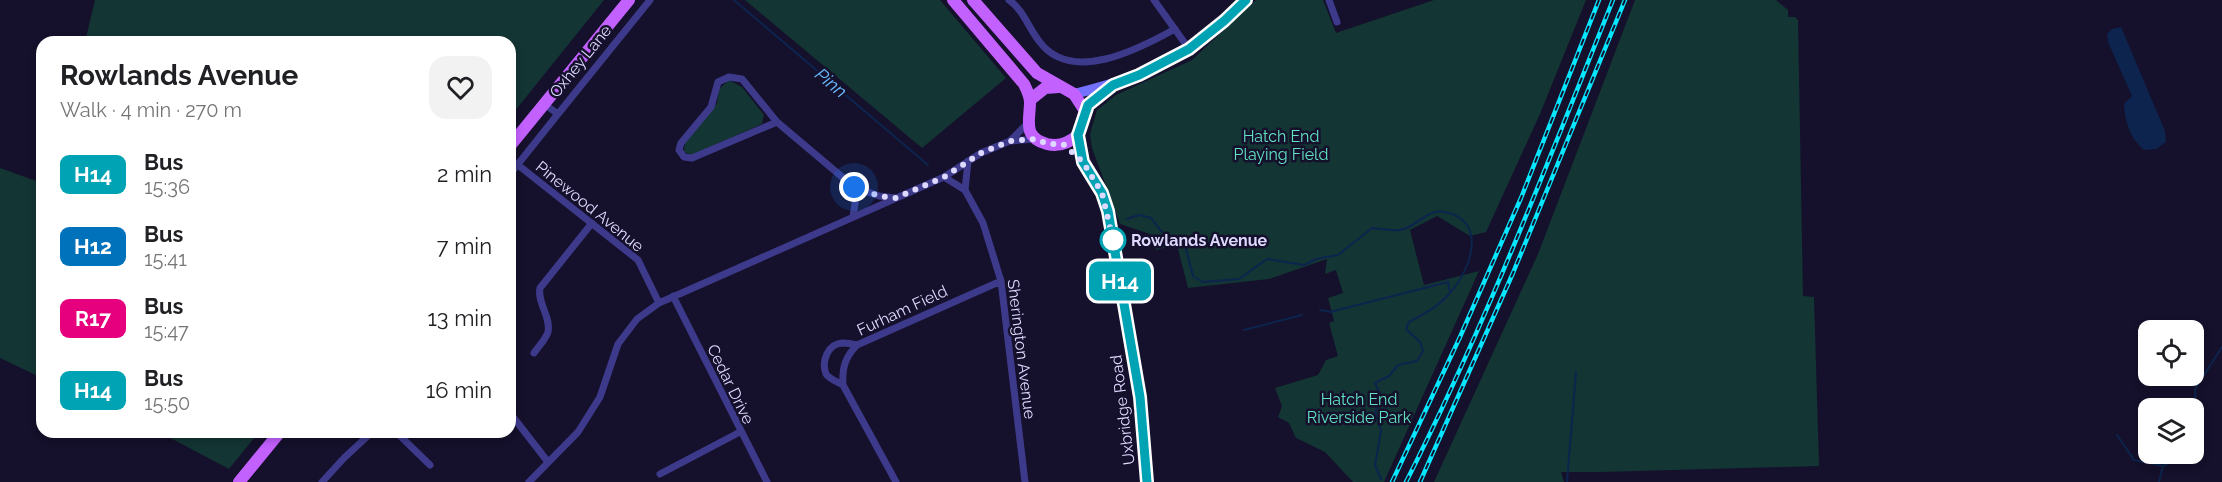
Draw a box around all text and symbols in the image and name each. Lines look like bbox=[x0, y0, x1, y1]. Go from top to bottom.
street label: Oxhey Lane bbox=[545, 21, 615, 101]
button: heart bbox=[429, 56, 492, 119]
text: Rowlands Avenue bbox=[60, 59, 298, 92]
water label: Pinn bbox=[811, 63, 851, 102]
text: Walk · 4 min · 270 m bbox=[60, 98, 242, 122]
park label: Hatch End Playing Field bbox=[1234, 127, 1328, 164]
text: Bus bbox=[144, 149, 183, 175]
street label: Pinewood Avenue bbox=[532, 157, 647, 256]
text: 2 min bbox=[437, 161, 492, 187]
text: H14 bbox=[74, 162, 112, 187]
your location bbox=[839, 172, 869, 202]
text: 15:36 bbox=[144, 175, 190, 199]
text: Bus bbox=[144, 221, 183, 247]
marker: Rowlands Avenue bbox=[1100, 227, 1126, 253]
place label: Rowlands Avenue bbox=[1131, 231, 1268, 250]
text: 7 min bbox=[437, 233, 492, 259]
text: H12 bbox=[74, 234, 112, 259]
text: 15:41 bbox=[144, 247, 187, 271]
line badge: H14 bbox=[1086, 262, 1154, 300]
text: H14 bbox=[1101, 269, 1139, 294]
street label: Sherington Avenue bbox=[1004, 278, 1039, 420]
street label: Furham Field bbox=[854, 281, 950, 340]
text: Bus bbox=[144, 293, 183, 319]
text: 13 min bbox=[427, 305, 492, 331]
text: R17 bbox=[75, 306, 111, 331]
text: 15:47 bbox=[144, 319, 189, 343]
map controls bbox=[2138, 320, 2204, 464]
button: locate bbox=[2138, 320, 2204, 386]
street label: Cedar Drive bbox=[703, 341, 758, 427]
street label: Uxbridge Road bbox=[1106, 354, 1139, 466]
text: Bus bbox=[144, 365, 183, 391]
text: 16 min bbox=[426, 377, 492, 403]
text: H14 bbox=[74, 378, 112, 403]
park label: Hatch End Riverside Park bbox=[1307, 390, 1412, 427]
text: 15:50 bbox=[144, 391, 190, 415]
button: layers bbox=[2138, 398, 2204, 464]

